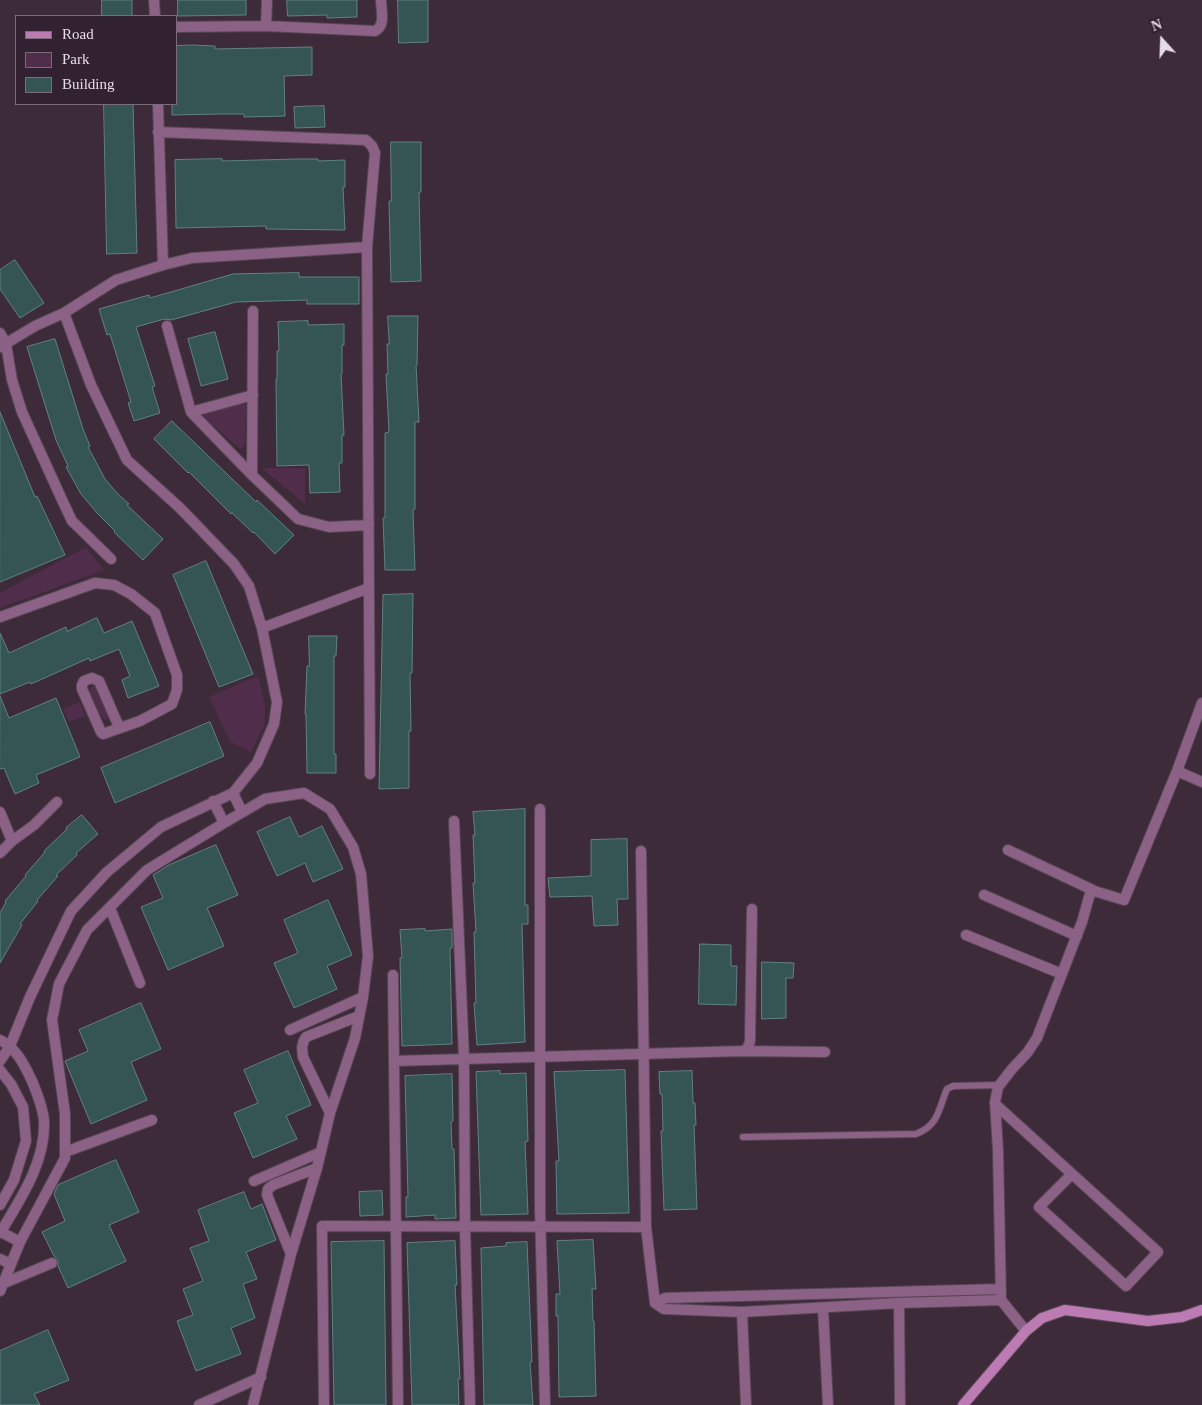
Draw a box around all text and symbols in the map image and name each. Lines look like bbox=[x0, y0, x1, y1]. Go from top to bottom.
legend bbox=[15, 15, 178, 105]
north arrow bbox=[1137, 15, 1187, 65]
text: N bbox=[1149, 17, 1164, 34]
text: Road bbox=[62, 26, 94, 42]
text: Park bbox=[62, 51, 90, 67]
text: Building bbox=[62, 76, 115, 92]

